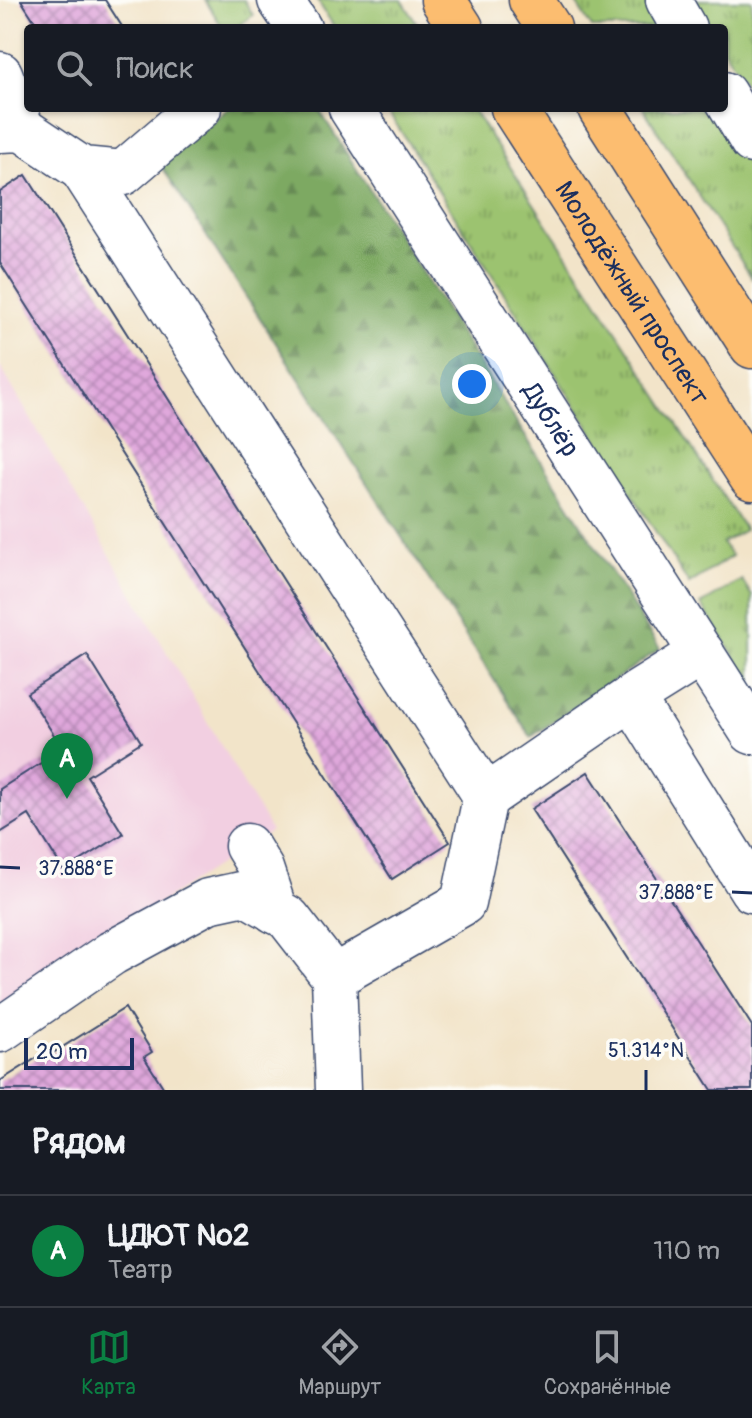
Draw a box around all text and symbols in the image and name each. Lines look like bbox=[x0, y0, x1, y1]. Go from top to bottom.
search box bbox=[24, 24, 728, 112]
icon: search bbox=[52, 46, 96, 90]
text: Поиск bbox=[116, 50, 194, 87]
street label: Молодёжный проспект bbox=[548, 176, 715, 411]
your location bbox=[452, 364, 492, 404]
street label: Дублёр bbox=[514, 376, 586, 463]
pin: A bbox=[41, 733, 93, 799]
text: 37.888°E bbox=[38, 856, 114, 881]
text: 37.888°E bbox=[638, 880, 714, 905]
scale bar bbox=[24, 1034, 134, 1070]
text: 20 m bbox=[36, 1038, 88, 1066]
text: 51.314°N bbox=[608, 1038, 684, 1063]
text: Рядом bbox=[32, 1121, 126, 1164]
text: ЦДЮТ №2 bbox=[108, 1217, 249, 1254]
text: A bbox=[50, 1235, 66, 1267]
text: 110 m bbox=[653, 1235, 720, 1267]
text: Театр bbox=[108, 1254, 173, 1286]
tab: Карта bbox=[81, 1325, 136, 1401]
tab: Маршрут bbox=[298, 1325, 381, 1401]
tab: Сохранённые bbox=[544, 1325, 671, 1401]

